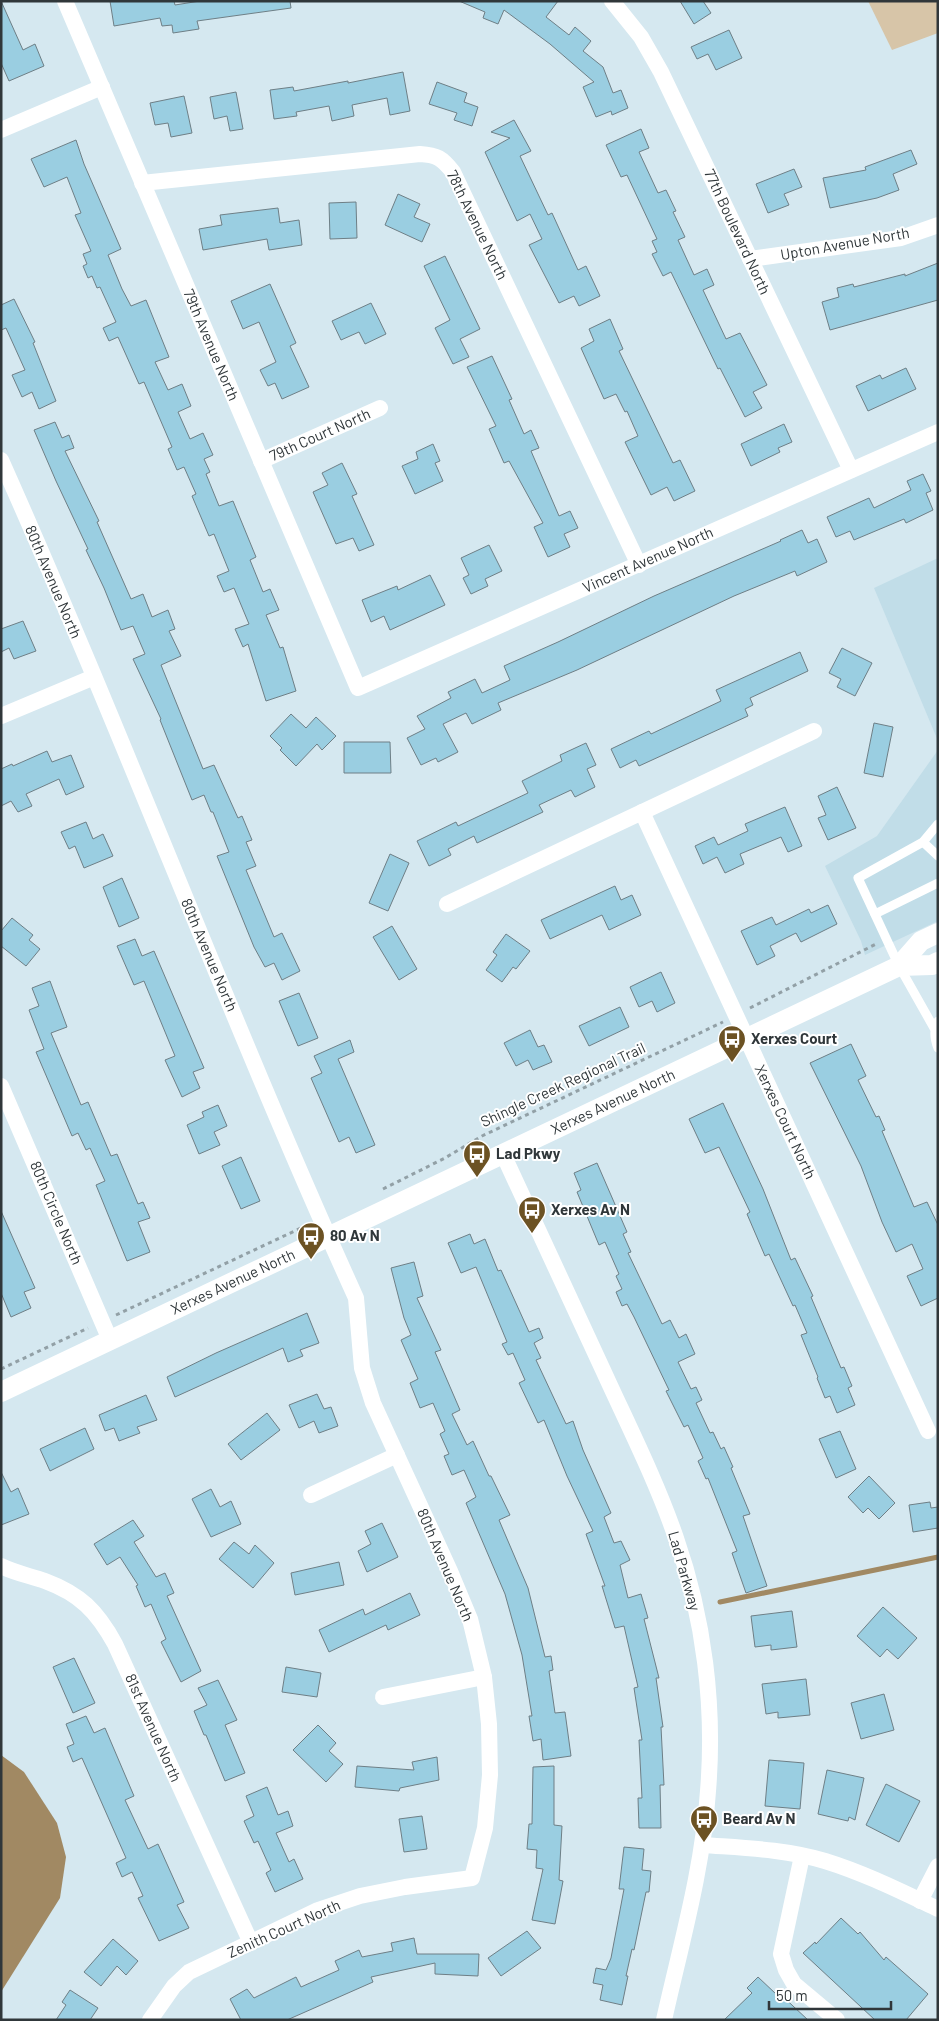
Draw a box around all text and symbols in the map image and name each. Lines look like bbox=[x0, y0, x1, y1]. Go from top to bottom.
street label: 77th Boulevard North bbox=[701, 166, 775, 297]
street label: 78th Avenue North bbox=[444, 167, 512, 282]
street label: Upton Avenue North bbox=[779, 223, 911, 263]
street label: 79th Avenue North bbox=[180, 286, 244, 403]
street label: 79th Court North bbox=[266, 404, 373, 464]
street label: 80th Avenue North bbox=[22, 522, 86, 641]
street label: Vincent Avenue North bbox=[579, 522, 716, 596]
street label: 80th Avenue North bbox=[178, 895, 242, 1014]
bus stop icon: Xerxes Court bbox=[717, 1024, 747, 1063]
place label: Xerxes Court bbox=[751, 1029, 837, 1047]
street label: Shingle Creek Regional Trail bbox=[477, 1038, 648, 1130]
street label: Xerxes Court North bbox=[752, 1062, 820, 1182]
street label: Xerxes Avenue North bbox=[548, 1064, 678, 1138]
bus stop icon: Lad Pkwy bbox=[462, 1139, 492, 1178]
place label: Lad Pkwy bbox=[496, 1144, 561, 1162]
street label: 80th Circle North bbox=[27, 1158, 87, 1267]
bus stop icon: Xerxes Av N bbox=[517, 1195, 547, 1234]
place label: Xerxes Av N bbox=[551, 1200, 630, 1218]
bus stop icon: 80 Av N bbox=[296, 1221, 326, 1260]
place label: 80 Av N bbox=[330, 1226, 380, 1244]
street label: Xerxes Avenue North bbox=[168, 1244, 298, 1318]
street label: 80th Avenue North bbox=[414, 1505, 478, 1624]
street label: Lad Parkway bbox=[665, 1529, 705, 1613]
street label: 81st Avenue North bbox=[122, 1671, 186, 1784]
bus stop icon: Beard Av N bbox=[689, 1804, 719, 1843]
place label: Beard Av N bbox=[723, 1809, 795, 1827]
street label: Zenith Court North bbox=[224, 1895, 343, 1961]
scale bar bbox=[769, 1978, 892, 2010]
text: 50 m bbox=[776, 1986, 808, 2004]

